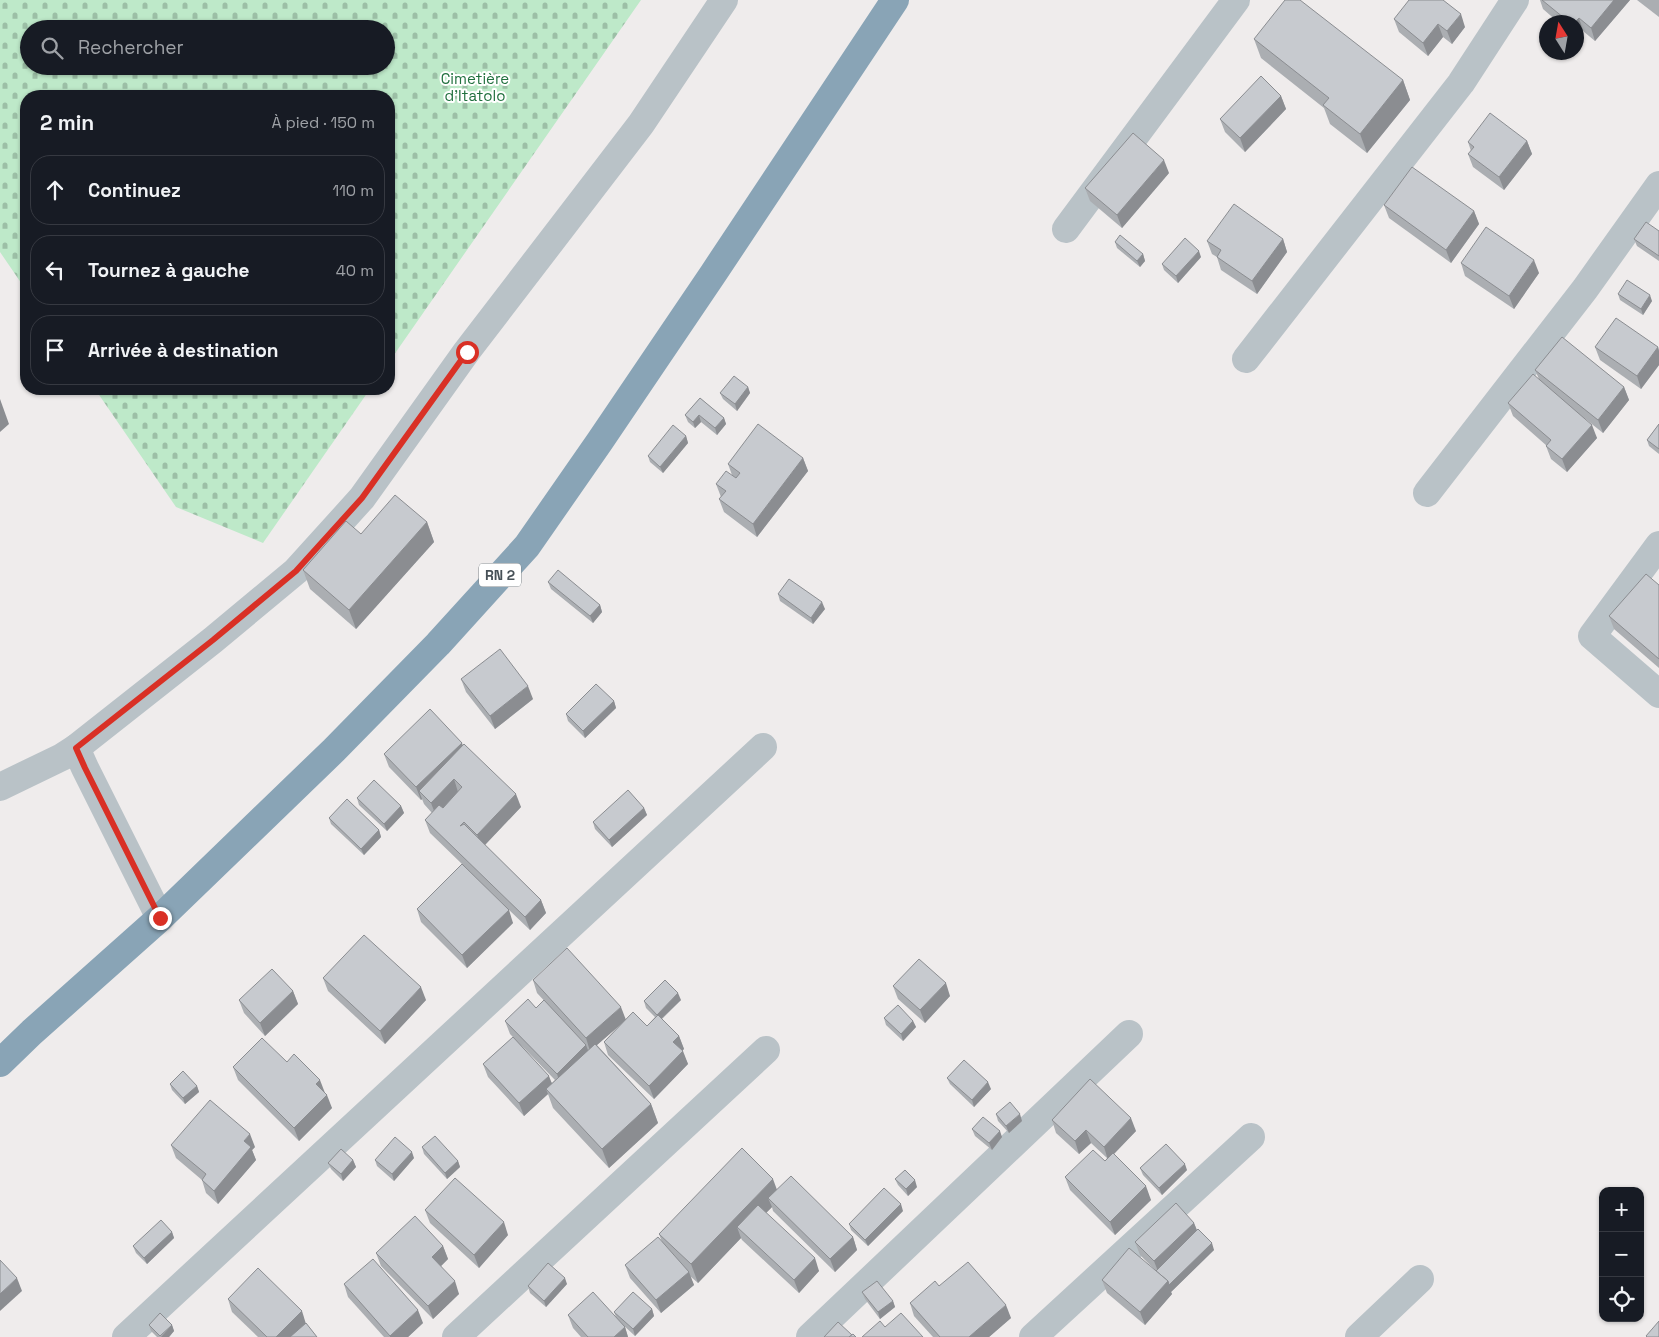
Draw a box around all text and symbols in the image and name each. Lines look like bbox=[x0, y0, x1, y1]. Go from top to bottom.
north arrow bbox=[1539, 15, 1584, 60]
search box bbox=[20, 20, 395, 75]
icon: search bbox=[38, 34, 66, 62]
text: Rechercher bbox=[78, 35, 184, 60]
park label: Cimetière d'Itatolo bbox=[441, 69, 509, 105]
text: 2 min bbox=[40, 109, 94, 136]
text: À pied · 150 m bbox=[271, 112, 375, 133]
icon: ahead bbox=[41, 176, 69, 204]
text: Continuez bbox=[88, 178, 181, 203]
text: 110 m bbox=[332, 180, 374, 201]
icon: left bbox=[41, 256, 69, 284]
text: Tournez à gauche bbox=[88, 258, 250, 283]
text: 40 m bbox=[336, 260, 374, 281]
icon: arrive bbox=[41, 336, 69, 364]
text: Arrivée à destination bbox=[88, 338, 278, 363]
route start bbox=[456, 341, 479, 364]
road number: RN 2 bbox=[479, 564, 521, 586]
route end bbox=[149, 907, 172, 930]
map controls bbox=[1599, 1187, 1644, 1322]
button: + bbox=[1599, 1187, 1644, 1232]
button: − bbox=[1599, 1232, 1644, 1277]
button: locate bbox=[1599, 1277, 1644, 1322]

